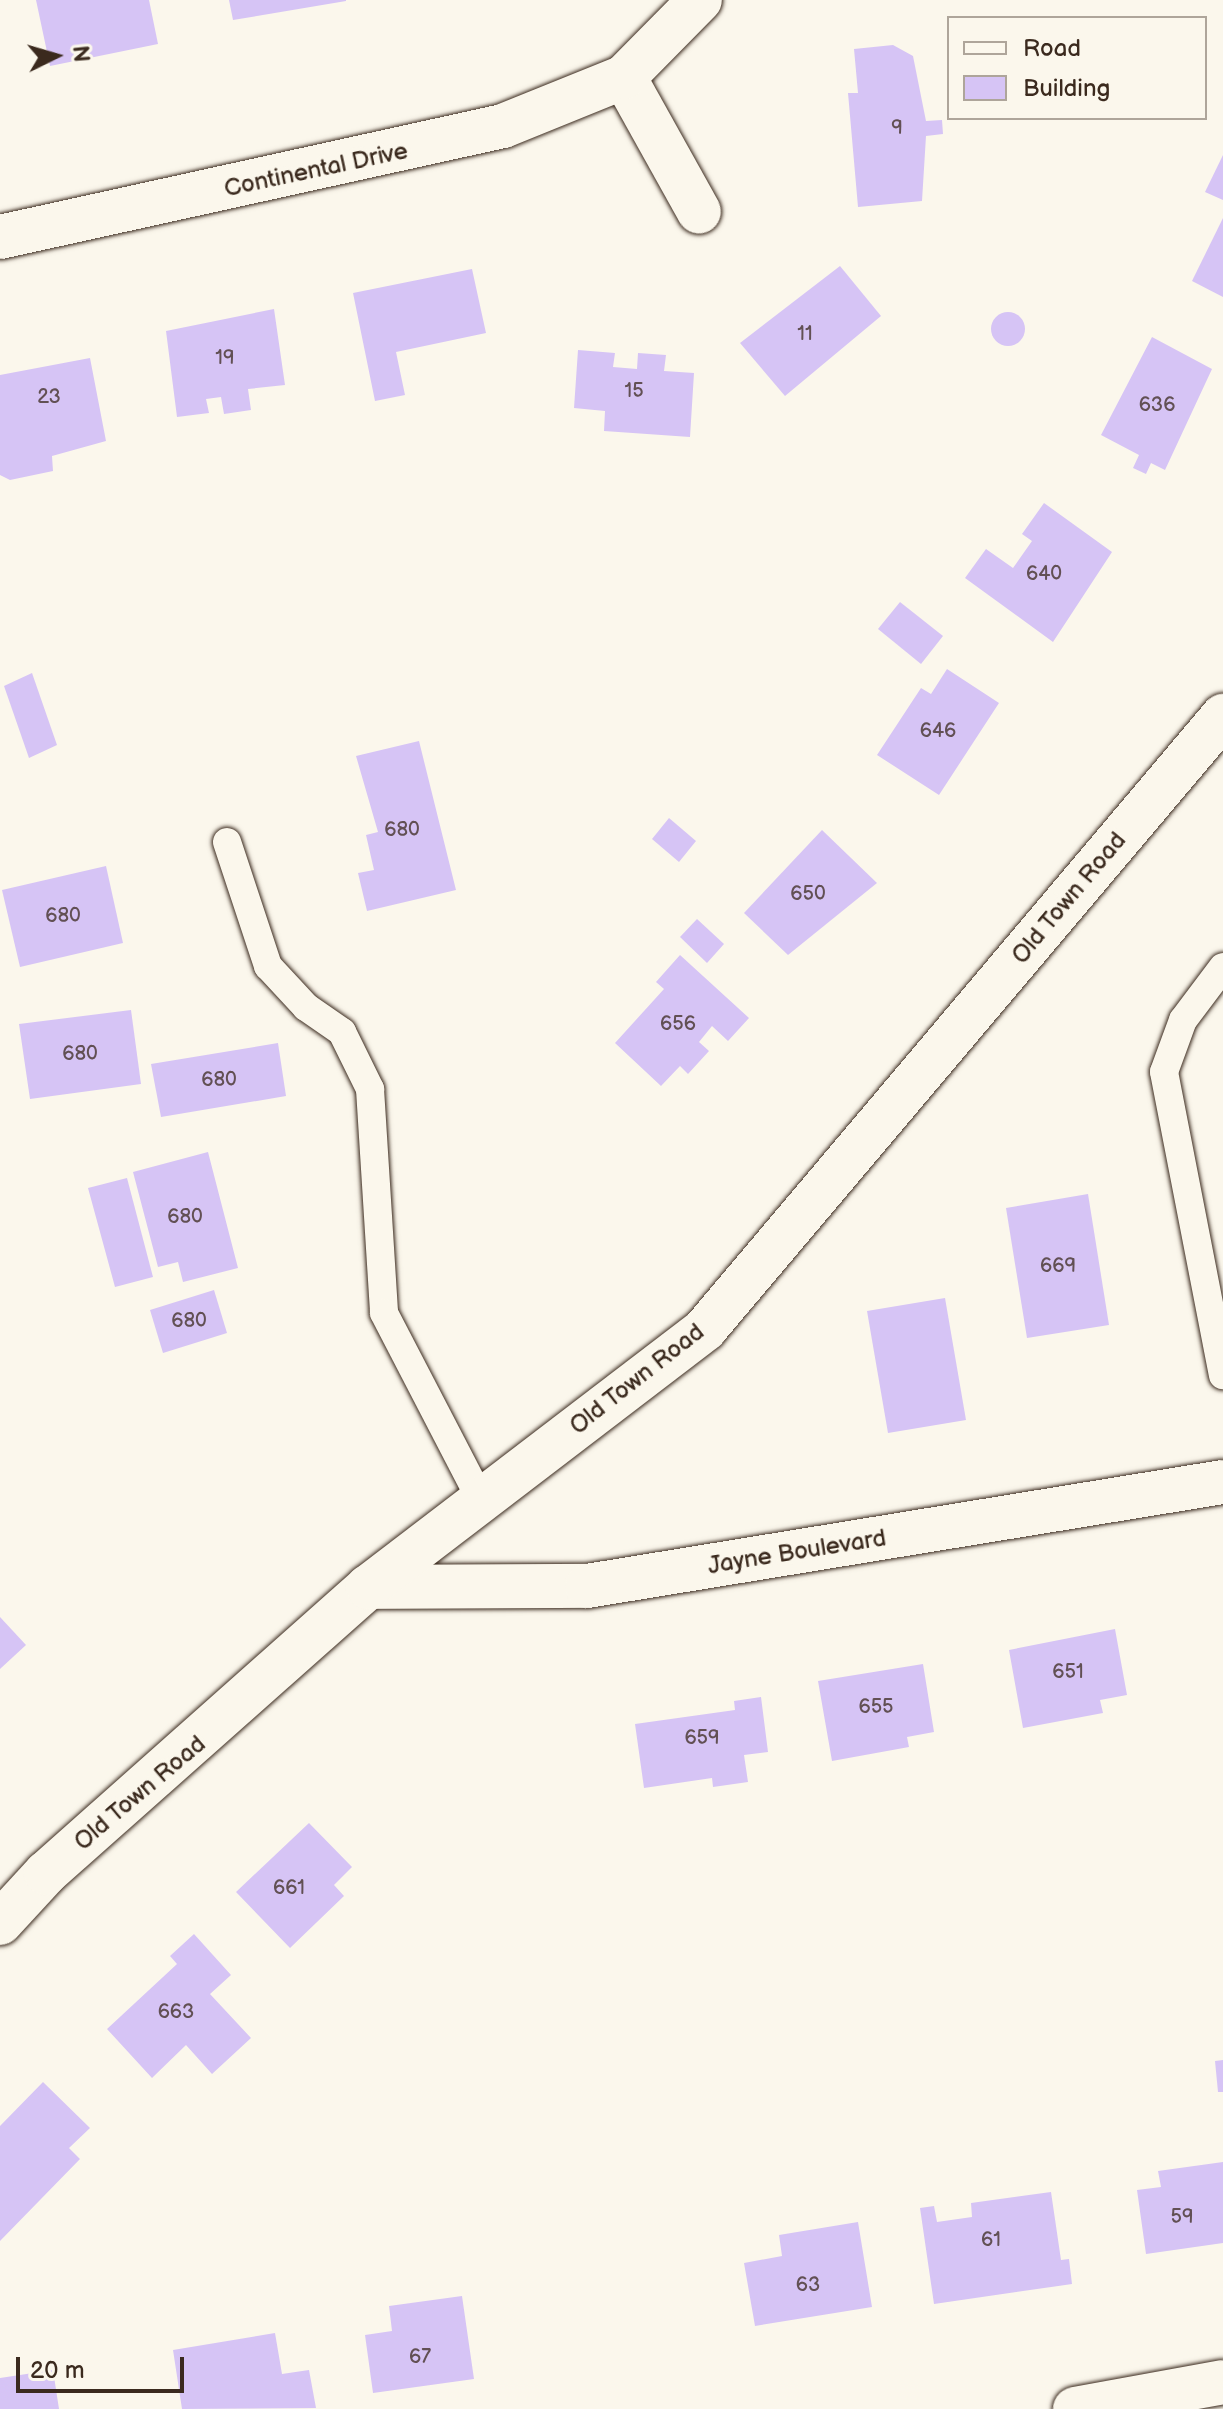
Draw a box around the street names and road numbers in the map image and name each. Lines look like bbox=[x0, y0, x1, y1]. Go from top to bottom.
street label: Continental Drive bbox=[222, 136, 410, 204]
street label: Old Town Road bbox=[1006, 826, 1132, 970]
street label: Old Town Road bbox=[564, 1317, 710, 1441]
street label: Jayne Boulevard bbox=[706, 1524, 888, 1580]
street label: Old Town Road bbox=[68, 1730, 212, 1856]

